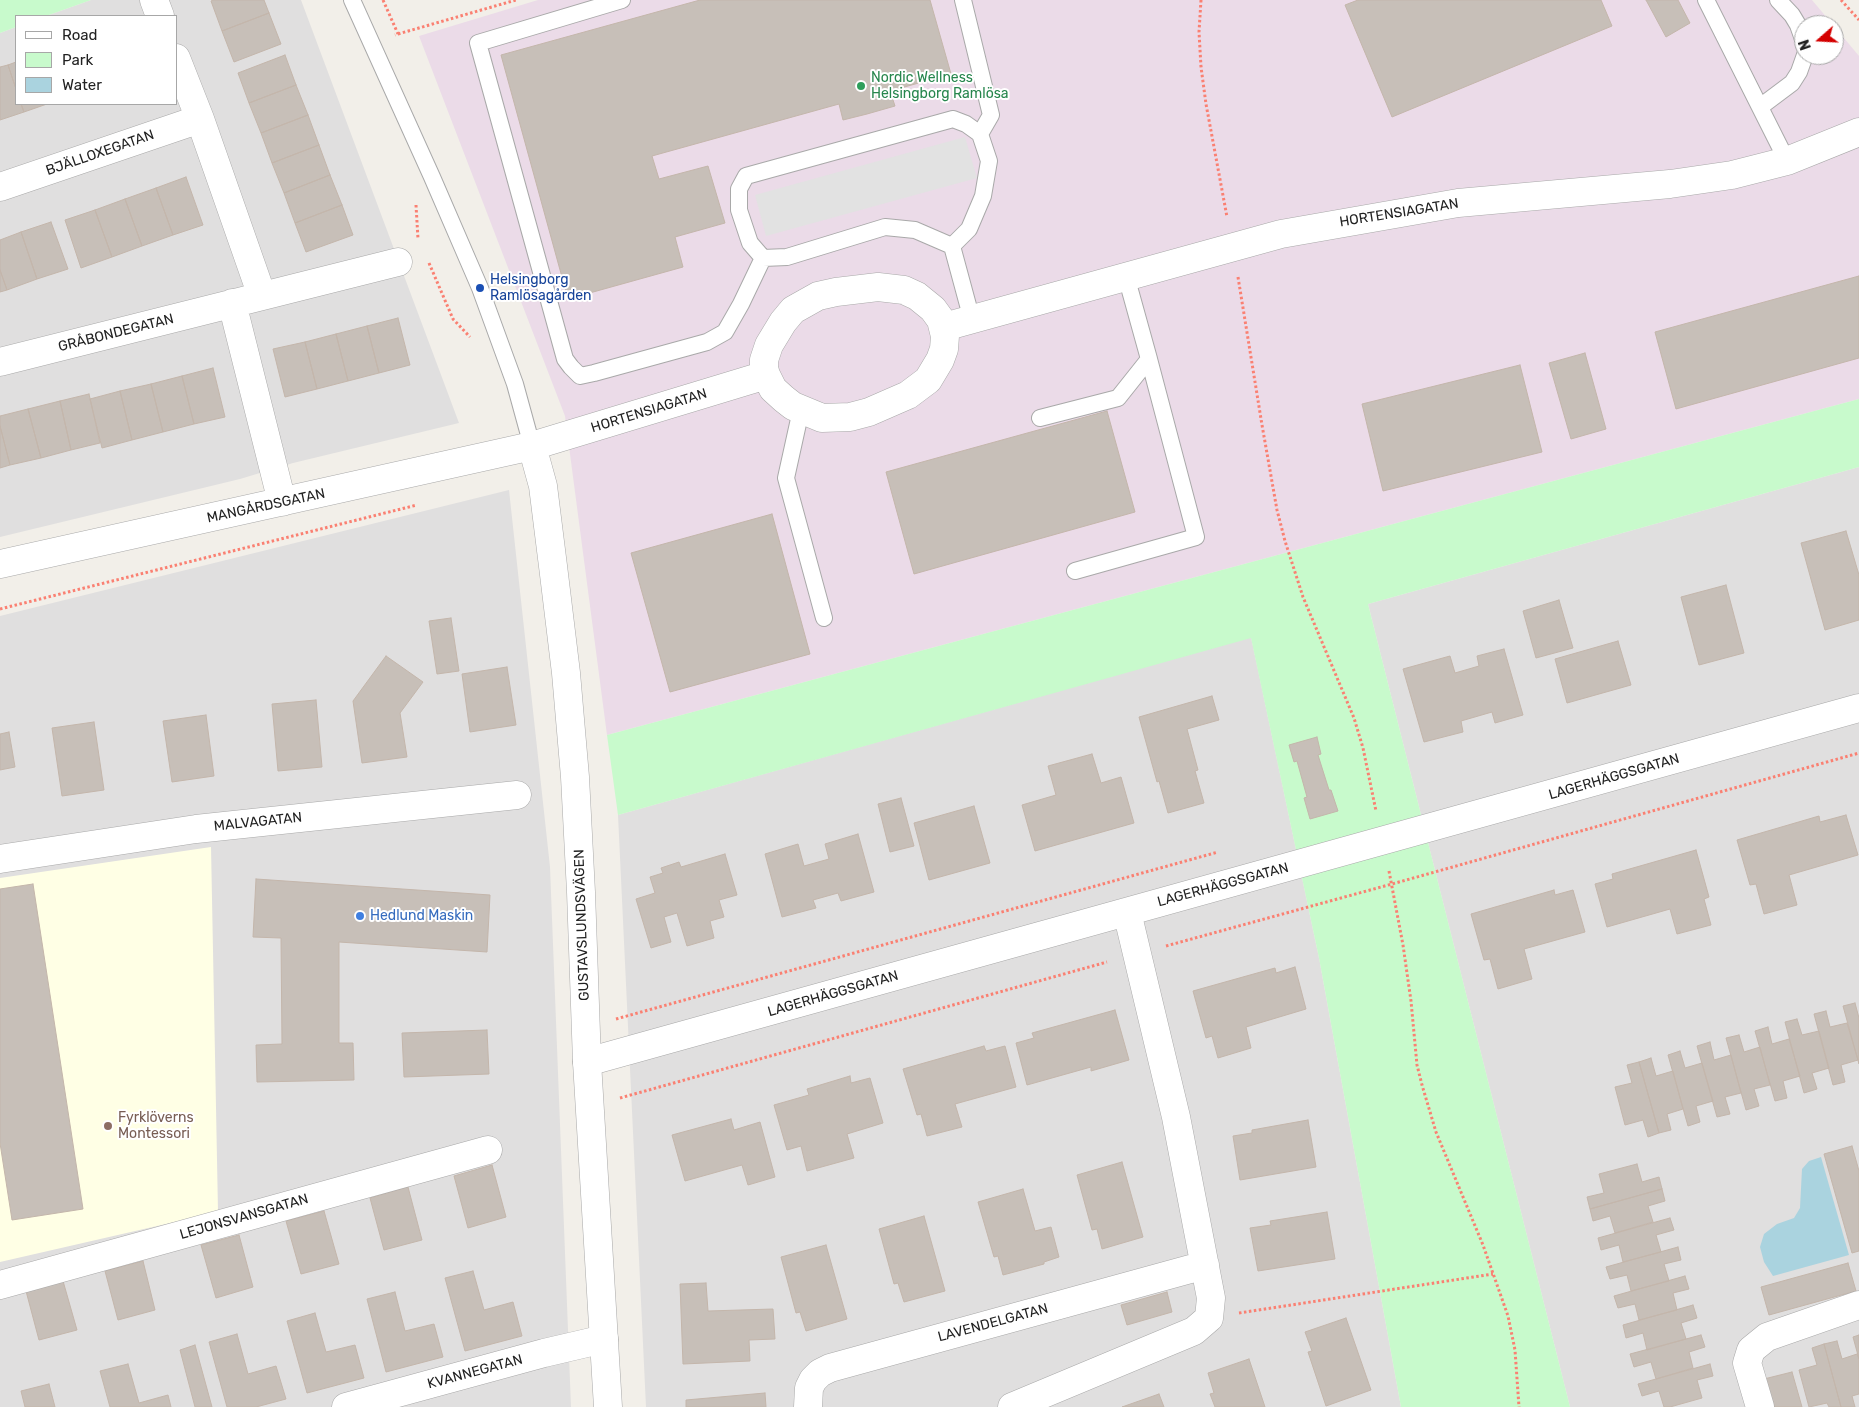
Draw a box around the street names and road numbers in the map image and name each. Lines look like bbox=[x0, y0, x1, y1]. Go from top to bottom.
street label: BJÄLLOXEGATAN bbox=[44, 127, 156, 179]
street label: HORTENSIAGATAN bbox=[1338, 195, 1460, 231]
street label: GRÅBONDEGATAN bbox=[56, 311, 176, 355]
street label: HORTENSIAGATAN bbox=[589, 385, 709, 437]
street label: MANGÅRDSGATAN bbox=[205, 485, 327, 527]
street label: LAGERHÄGGSGATAN bbox=[1547, 750, 1681, 804]
street label: MALVAGATAN bbox=[213, 809, 303, 835]
street label: GUSTAVSLUNDSVÄGEN bbox=[571, 849, 593, 1001]
street label: LAGERHÄGGSGATAN bbox=[1156, 859, 1290, 911]
street label: LAGERHÄGGSGATAN bbox=[766, 967, 900, 1021]
street label: LEJONSVANSGATAN bbox=[178, 1191, 310, 1243]
street label: LAVENDELGATAN bbox=[936, 1300, 1050, 1346]
street label: KVANNEGATAN bbox=[425, 1351, 525, 1393]

